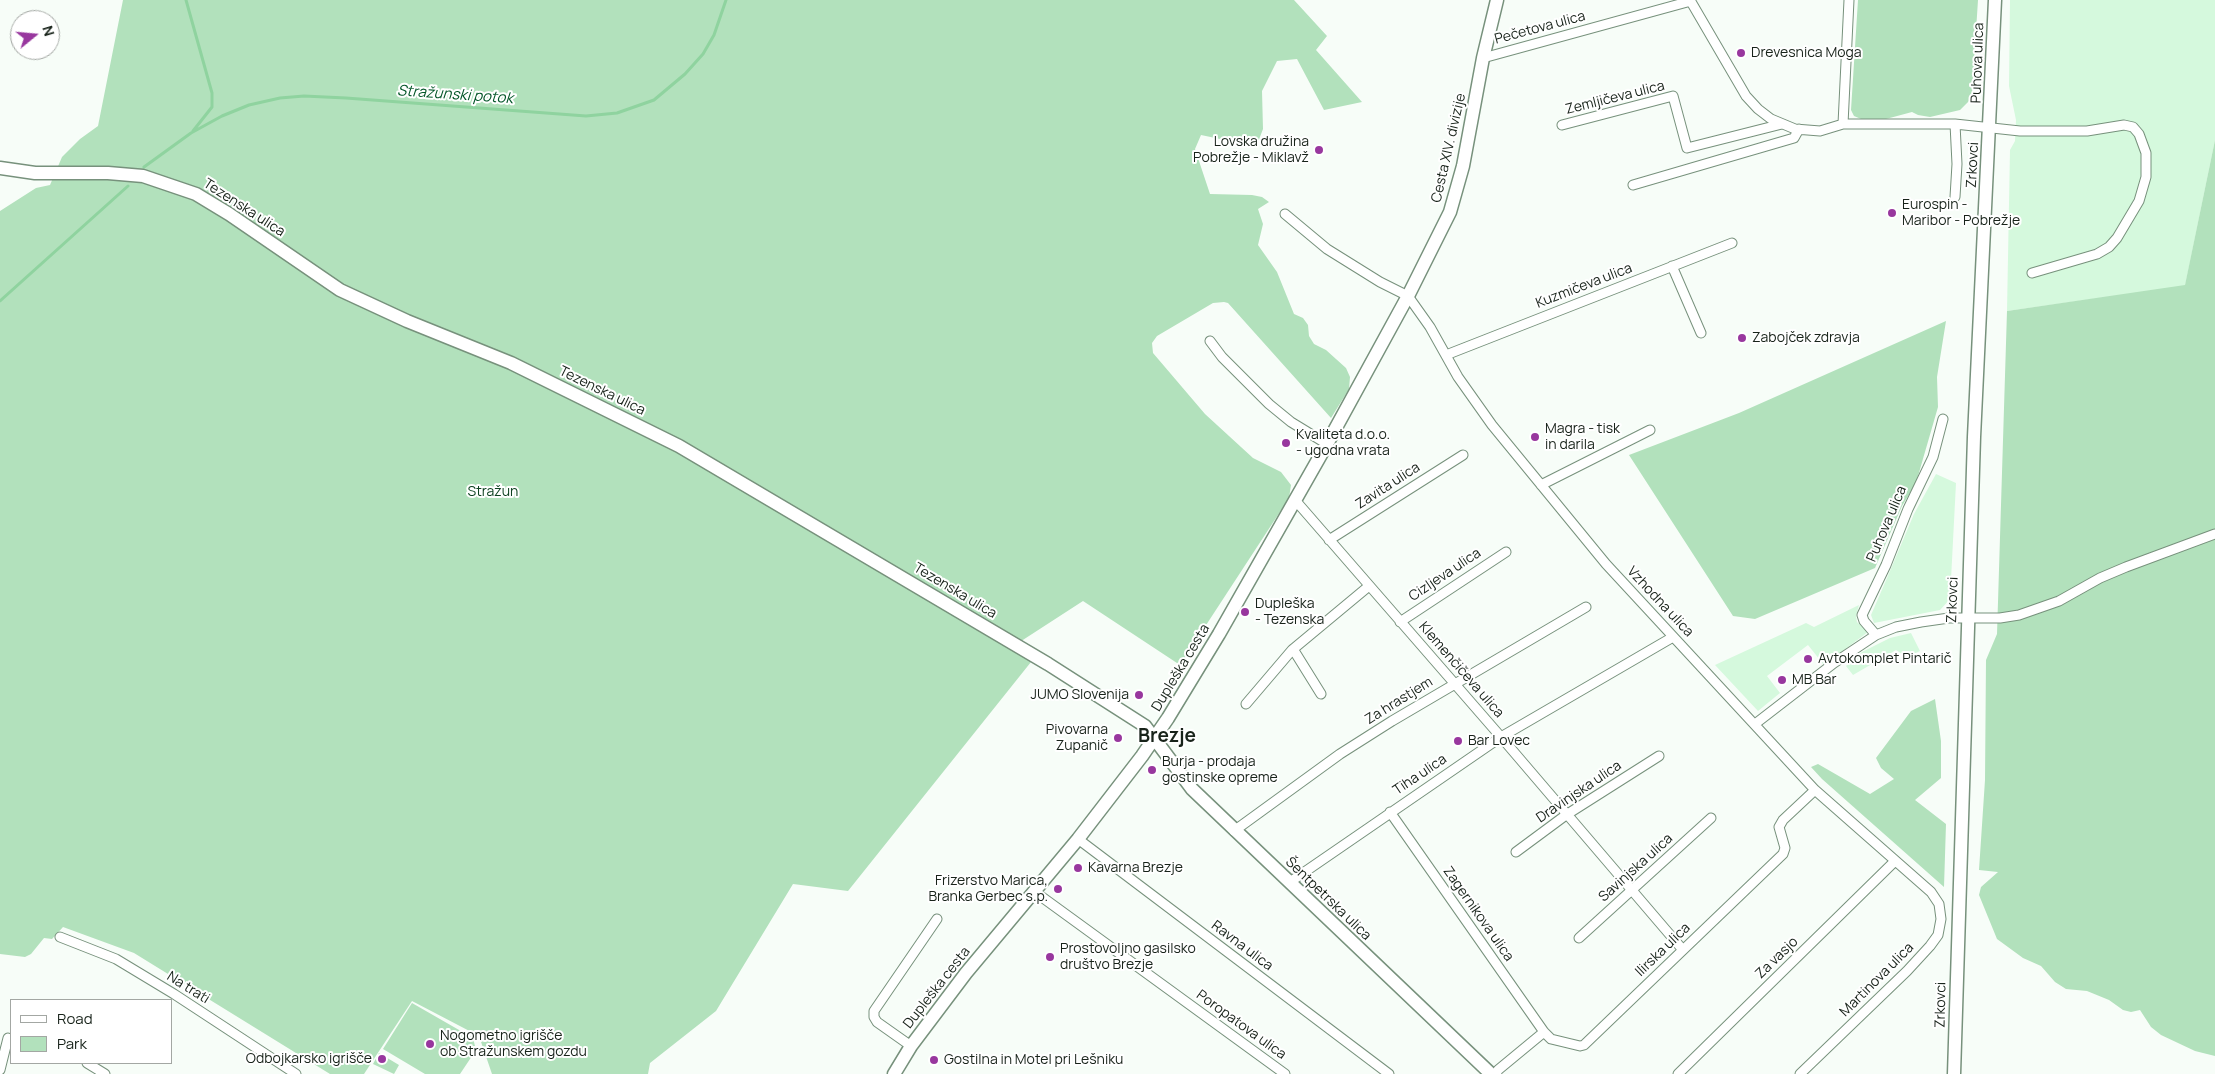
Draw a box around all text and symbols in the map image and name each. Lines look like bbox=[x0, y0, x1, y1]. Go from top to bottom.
street label: Pečetova ulica bbox=[1493, 8, 1587, 48]
north arrow bbox=[10, 10, 60, 60]
street label: Puhova ulica bbox=[1968, 22, 1988, 104]
text: N bbox=[38, 23, 59, 38]
place label: Drevesnica Moga bbox=[1751, 45, 1862, 61]
marker: Drevesnica Moga bbox=[1735, 47, 1747, 59]
street label: Zemljičeva ulica bbox=[1564, 78, 1666, 118]
water label: Stražunski potok bbox=[396, 82, 514, 108]
street label: Cesta XIV. divizije bbox=[1428, 92, 1470, 204]
place label: Lovska družina Pobrežje - Miklavž bbox=[1193, 134, 1309, 166]
street label: Zrkovci bbox=[1963, 142, 1983, 188]
marker: Lovska družina Pobrežje - Miklavž bbox=[1313, 144, 1325, 156]
street label: Tezenska ulica bbox=[200, 175, 288, 241]
place label: Eurospin - Maribor - Pobrežje bbox=[1902, 197, 2020, 230]
marker: Eurospin - Maribor - Pobrežje bbox=[1886, 207, 1898, 219]
street label: Kuzmičeva ulica bbox=[1534, 260, 1634, 312]
place label: Zabojček zdravja bbox=[1752, 330, 1860, 346]
marker: Zabojček zdravja bbox=[1736, 332, 1748, 344]
street label: Tezenska ulica bbox=[556, 363, 648, 419]
place label: Magra - tisk in darila bbox=[1545, 421, 1620, 454]
place label: Kvaliteta d.o.o. - ugodna vrata bbox=[1296, 427, 1390, 460]
marker: Magra - tisk in darila bbox=[1529, 431, 1541, 443]
marker: Kvaliteta d.o.o. - ugodna vrata bbox=[1280, 437, 1292, 449]
street label: Zavita ulica bbox=[1353, 459, 1423, 513]
park label: Stražun bbox=[468, 484, 518, 500]
street label: Puhova ulica bbox=[1864, 484, 1910, 564]
street label: Cizljeva ulica bbox=[1406, 545, 1484, 605]
street label: Tezenska ulica bbox=[910, 560, 1000, 622]
street label: Vzhodna ulica bbox=[1623, 563, 1697, 641]
street label: Zrkovci bbox=[1944, 577, 1962, 623]
place label: Dupleška - Tezenska bbox=[1255, 596, 1324, 628]
marker: Dupleška - Tezenska bbox=[1239, 606, 1251, 618]
street label: Klemenčičeva ulica bbox=[1415, 619, 1507, 721]
street label: Dupleška cesta bbox=[1148, 621, 1214, 715]
place label: Avtokomplet Pintarič bbox=[1818, 651, 1952, 667]
marker: Avtokomplet Pintarič bbox=[1802, 653, 1814, 665]
place label: MB Bar bbox=[1792, 672, 1837, 688]
street label: Za hrastjem bbox=[1362, 674, 1436, 728]
marker: MB Bar bbox=[1776, 674, 1788, 686]
place label: JUMO Slovenija bbox=[1030, 687, 1129, 703]
marker: JUMO Slovenija bbox=[1133, 689, 1145, 701]
place label: Pivovarna Zupanič bbox=[1046, 722, 1108, 754]
district label: Brezje bbox=[1138, 726, 1196, 748]
marker: Pivovarna Zupanič bbox=[1112, 732, 1124, 744]
place label: Bar Lovec bbox=[1468, 733, 1530, 749]
marker: Bar Lovec bbox=[1452, 735, 1464, 747]
street label: Tiha ulica bbox=[1390, 751, 1450, 799]
place label: Burja - prodaja gostinske opreme bbox=[1162, 754, 1278, 786]
street label: Dravinjska ulica bbox=[1533, 757, 1625, 827]
marker: Burja - prodaja gostinske opreme bbox=[1146, 764, 1158, 776]
street label: Savinjska ulica bbox=[1596, 830, 1676, 906]
street label: Šentpetrska ulica bbox=[1282, 854, 1374, 944]
place label: Kavarna Brezje bbox=[1088, 860, 1183, 876]
marker: Kavarna Brezje bbox=[1072, 862, 1084, 874]
street label: Zagernikova ulica bbox=[1439, 863, 1517, 965]
place label: Frizerstvo Marica, Branka Gerbec s.p. bbox=[928, 873, 1048, 906]
marker: Frizerstvo Marica, Branka Gerbec s.p. bbox=[1052, 883, 1064, 895]
street label: Ravna ulica bbox=[1208, 917, 1276, 975]
street label: Ilirska ulica bbox=[1632, 920, 1694, 980]
street label: Za vasjo bbox=[1752, 934, 1802, 982]
street label: Martinova ulica bbox=[1837, 940, 1917, 1020]
place label: Prostovoljno gasilsko društvo Brezje bbox=[1060, 941, 1196, 974]
street label: Dupleška cesta bbox=[900, 944, 974, 1032]
marker: Prostovoljno gasilsko društvo Brezje bbox=[1044, 951, 1056, 963]
street label: Na trati bbox=[164, 968, 212, 1008]
street label: Zrkovci bbox=[1932, 982, 1950, 1028]
street label: Poropatova ulica bbox=[1193, 987, 1289, 1063]
legend bbox=[10, 999, 172, 1064]
text: Road bbox=[57, 1008, 93, 1029]
place label: Nogometno igrišče ob Stražunskem gozdu bbox=[440, 1028, 587, 1060]
text: Park bbox=[57, 1033, 87, 1054]
marker: Nogometno igrišče ob Stražunskem gozdu bbox=[424, 1038, 436, 1050]
place label: Odbojkarsko igrišče bbox=[246, 1051, 372, 1067]
place label: Gostilna in Motel pri Lešniku bbox=[944, 1052, 1123, 1068]
marker: Odbojkarsko igrišče bbox=[376, 1053, 388, 1065]
marker: Gostilna in Motel pri Lešniku bbox=[928, 1054, 940, 1066]

